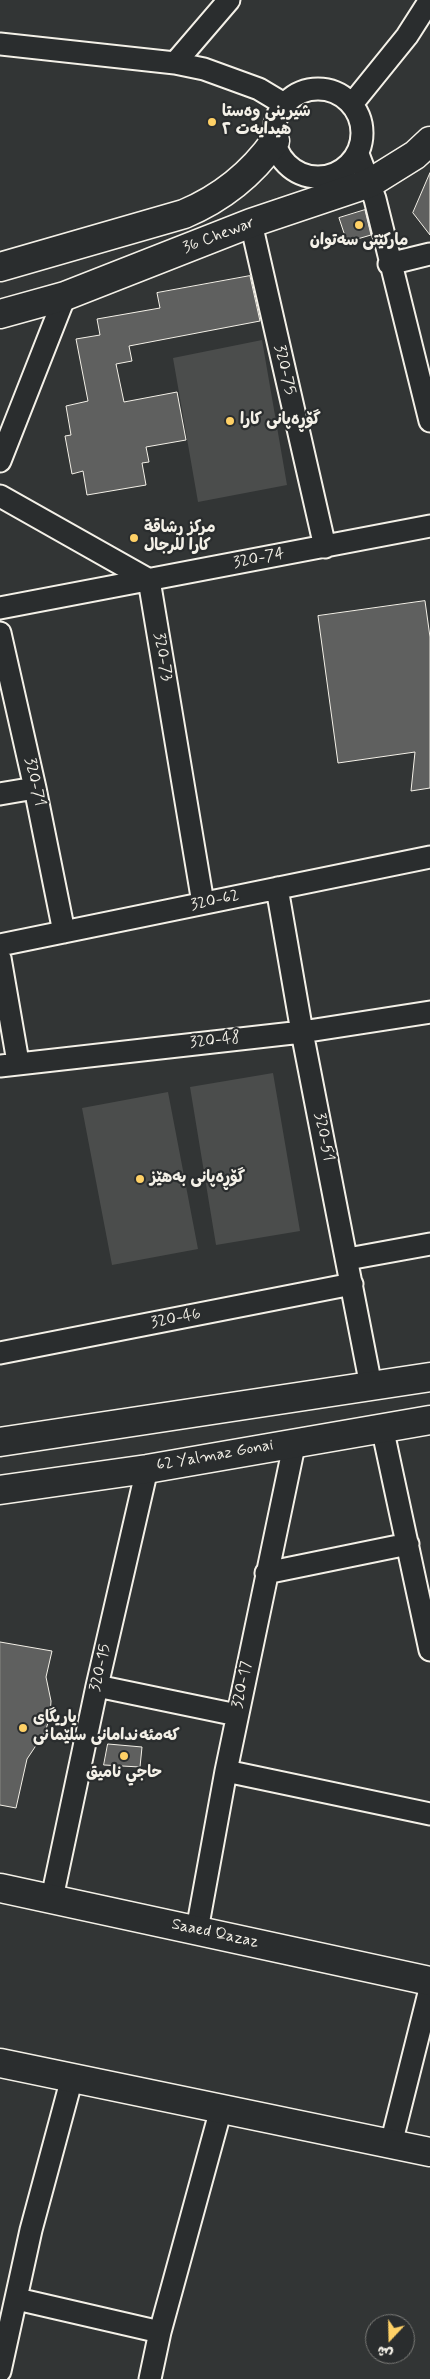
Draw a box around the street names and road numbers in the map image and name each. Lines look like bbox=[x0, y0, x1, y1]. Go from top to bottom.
street label: 36 Chewar bbox=[180, 214, 258, 258]
street label: 320-75 bbox=[269, 343, 299, 397]
street label: 320-74 bbox=[232, 545, 286, 573]
street label: 320-73 bbox=[148, 631, 176, 683]
street label: 320-71 bbox=[20, 756, 48, 808]
street label: 320-62 bbox=[189, 887, 241, 915]
street label: 320-48 bbox=[189, 1029, 241, 1053]
street label: 320-51 bbox=[309, 1111, 337, 1163]
street label: 320-46 bbox=[149, 1305, 203, 1333]
street label: 62 Yalmaz Gonai bbox=[155, 1436, 275, 1476]
street label: 320-15 bbox=[86, 1642, 116, 1694]
street label: 320-17 bbox=[229, 1660, 257, 1710]
street label: Saaed Qazaz bbox=[170, 1915, 260, 1953]

